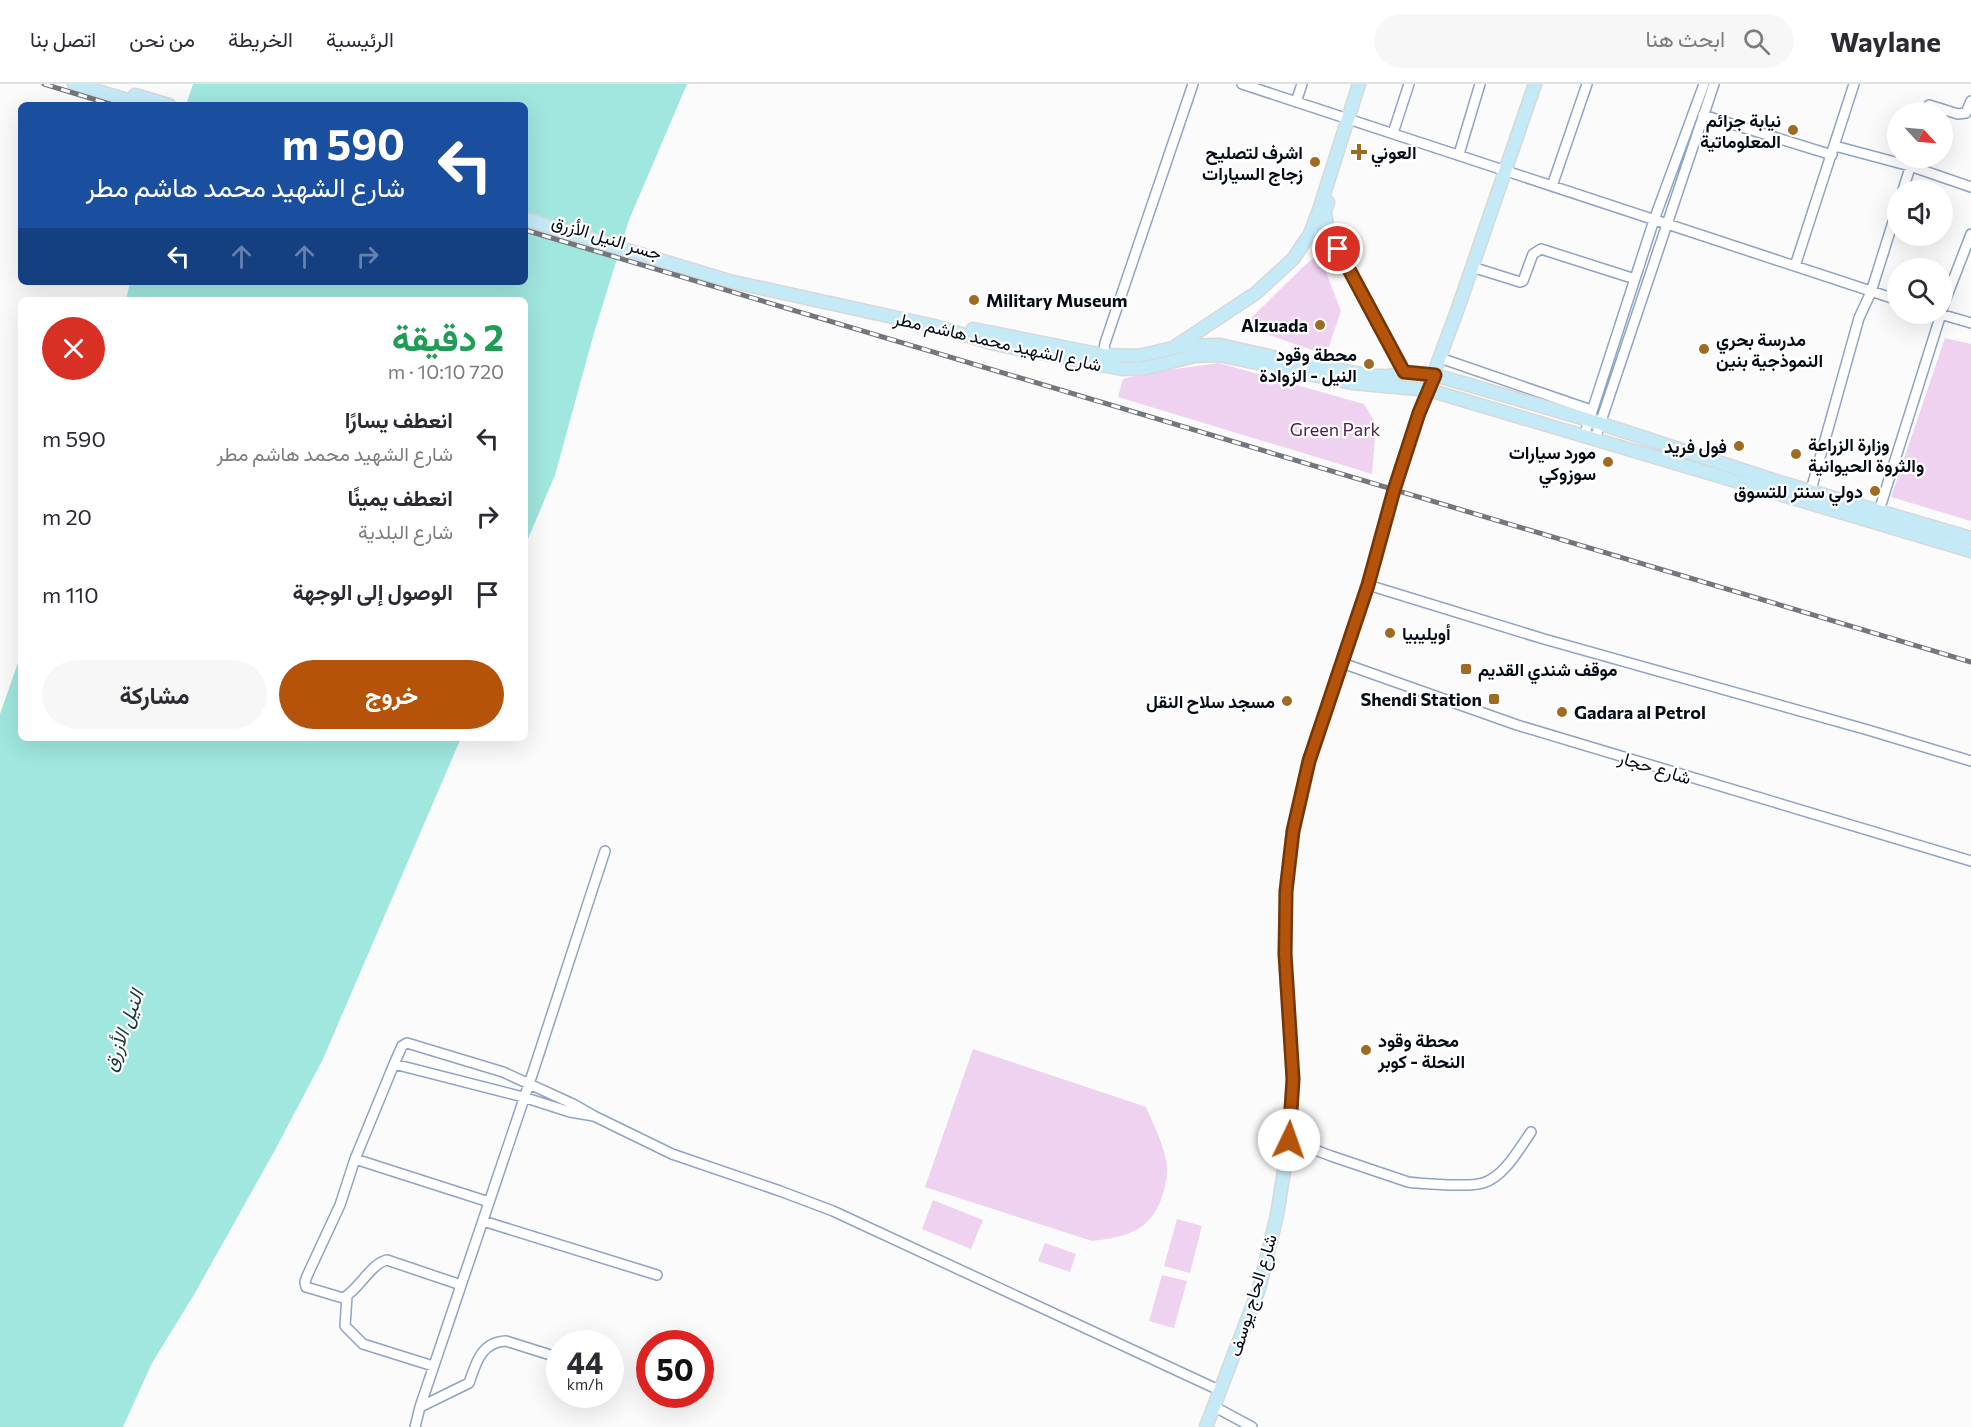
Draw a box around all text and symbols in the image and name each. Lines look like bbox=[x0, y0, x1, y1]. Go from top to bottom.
search box bbox=[1374, 14, 1794, 68]
text: Waylane bbox=[1830, 24, 1941, 58]
text: ابحث هنا bbox=[1645, 25, 1725, 52]
icon: search bbox=[1740, 25, 1773, 58]
text: اتصل بنا bbox=[30, 26, 96, 51]
text: من نحن bbox=[129, 26, 195, 51]
text: الخريطة bbox=[228, 26, 293, 51]
text: الرئيسية bbox=[326, 26, 394, 51]
north arrow bbox=[1887, 102, 1953, 168]
map controls bbox=[1887, 102, 1953, 324]
place label: نيابة جرائم المعلوماتية bbox=[1700, 109, 1781, 153]
text: 590 m bbox=[282, 117, 405, 169]
marker: نيابة جرائم المعلوماتية bbox=[1786, 123, 1800, 137]
icon: left bbox=[426, 126, 504, 204]
place label: اشرف لتصليح زجاج السيارات bbox=[1202, 141, 1303, 186]
place label: العوني bbox=[1371, 141, 1417, 168]
marker: العوني bbox=[1352, 145, 1366, 159]
marker: اشرف لتصليح زجاج السيارات bbox=[1308, 155, 1322, 169]
text: شارع الشهيد محمد هاشم مطر bbox=[86, 170, 405, 203]
button: sound bbox=[1887, 180, 1953, 246]
street label: جسر النيل الأزرق bbox=[549, 210, 665, 265]
pin bbox=[1312, 223, 1363, 274]
icon: arrive bbox=[1321, 232, 1354, 265]
icon: left bbox=[162, 240, 195, 273]
icon: ahead bbox=[225, 240, 258, 273]
icon: ahead bbox=[288, 240, 321, 273]
icon: right bbox=[351, 240, 384, 273]
button: search bbox=[1887, 258, 1953, 324]
place label: Military Museum bbox=[986, 289, 1127, 311]
marker: Military Museum bbox=[967, 293, 981, 307]
street label: شارع الشهيد محمد هاشم مطر bbox=[890, 306, 1104, 378]
text: 2 دقيقة bbox=[392, 314, 504, 358]
place label: Alzuada bbox=[1241, 314, 1308, 336]
button: close bbox=[42, 317, 105, 380]
marker: Alzuada bbox=[1313, 318, 1327, 332]
place label: مدرسة بحري النموذجية بنين bbox=[1716, 328, 1823, 372]
marker: مدرسة بحري النموذجية بنين bbox=[1697, 342, 1711, 356]
place label: محطة وقود النيل - الزوادة bbox=[1259, 343, 1357, 387]
marker: محطة وقود النيل - الزوادة bbox=[1362, 357, 1376, 371]
text: 720 m · 10:10 bbox=[388, 359, 504, 383]
text: انعطف يسارًا bbox=[345, 406, 453, 433]
park label: Green Park bbox=[1290, 418, 1380, 440]
icon: left bbox=[471, 422, 504, 455]
text: 590 m bbox=[42, 425, 106, 452]
place label: وزارة الزراعة والثروة الحيوانية bbox=[1808, 433, 1924, 477]
place label: فول فريد bbox=[1664, 435, 1727, 458]
marker: فول فريد bbox=[1732, 439, 1746, 453]
text: شارع الشهيد محمد هاشم مطر bbox=[216, 441, 453, 465]
place label: مورد سيارات سوزوكي bbox=[1509, 441, 1596, 489]
marker: وزارة الزراعة والثروة الحيوانية bbox=[1789, 447, 1803, 461]
marker: مورد سيارات سوزوكي bbox=[1601, 455, 1615, 469]
place label: دولي سنتر للتسوق bbox=[1734, 480, 1863, 507]
text: انعطف يمينًا bbox=[347, 484, 453, 511]
marker: دولي سنتر للتسوق bbox=[1868, 484, 1882, 498]
icon: right bbox=[471, 500, 504, 533]
text: 20 m bbox=[42, 503, 92, 530]
text: شارع البلدية bbox=[358, 519, 453, 543]
text: الوصول إلى الوجهة bbox=[293, 578, 453, 605]
icon: arrive bbox=[471, 578, 504, 611]
text: 110 m bbox=[42, 581, 99, 608]
place label: أويليبيا bbox=[1402, 622, 1451, 645]
marker: أويليبيا bbox=[1383, 626, 1397, 640]
place label: موقف شندي القديم bbox=[1478, 658, 1618, 685]
button: مشاركة bbox=[42, 660, 267, 729]
button: خروج bbox=[279, 660, 504, 729]
marker: موقف شندي القديم bbox=[1459, 662, 1473, 676]
place label: Shendi Station bbox=[1360, 688, 1482, 710]
place label: مسجد سلاح النقل bbox=[1146, 690, 1275, 714]
marker: Shendi Station bbox=[1487, 692, 1501, 706]
marker: مسجد سلاح النقل bbox=[1280, 694, 1294, 708]
place label: Gadara al Petrol bbox=[1574, 701, 1706, 723]
marker: Gadara al Petrol bbox=[1555, 705, 1569, 719]
street label: شارع حجار bbox=[1614, 745, 1694, 790]
water label: النيل الأزرق bbox=[96, 984, 150, 1075]
place label: محطة وقود النحلة - كوبر bbox=[1377, 1029, 1465, 1073]
marker: محطة وقود النحلة - كوبر bbox=[1359, 1043, 1373, 1057]
position arrow bbox=[1257, 1108, 1321, 1172]
street label: شارع الحاج يوسف bbox=[1223, 1231, 1283, 1360]
speed limit sign: 50 bbox=[636, 1330, 714, 1408]
text: 44 bbox=[567, 1343, 603, 1380]
text: km/h bbox=[567, 1375, 603, 1393]

